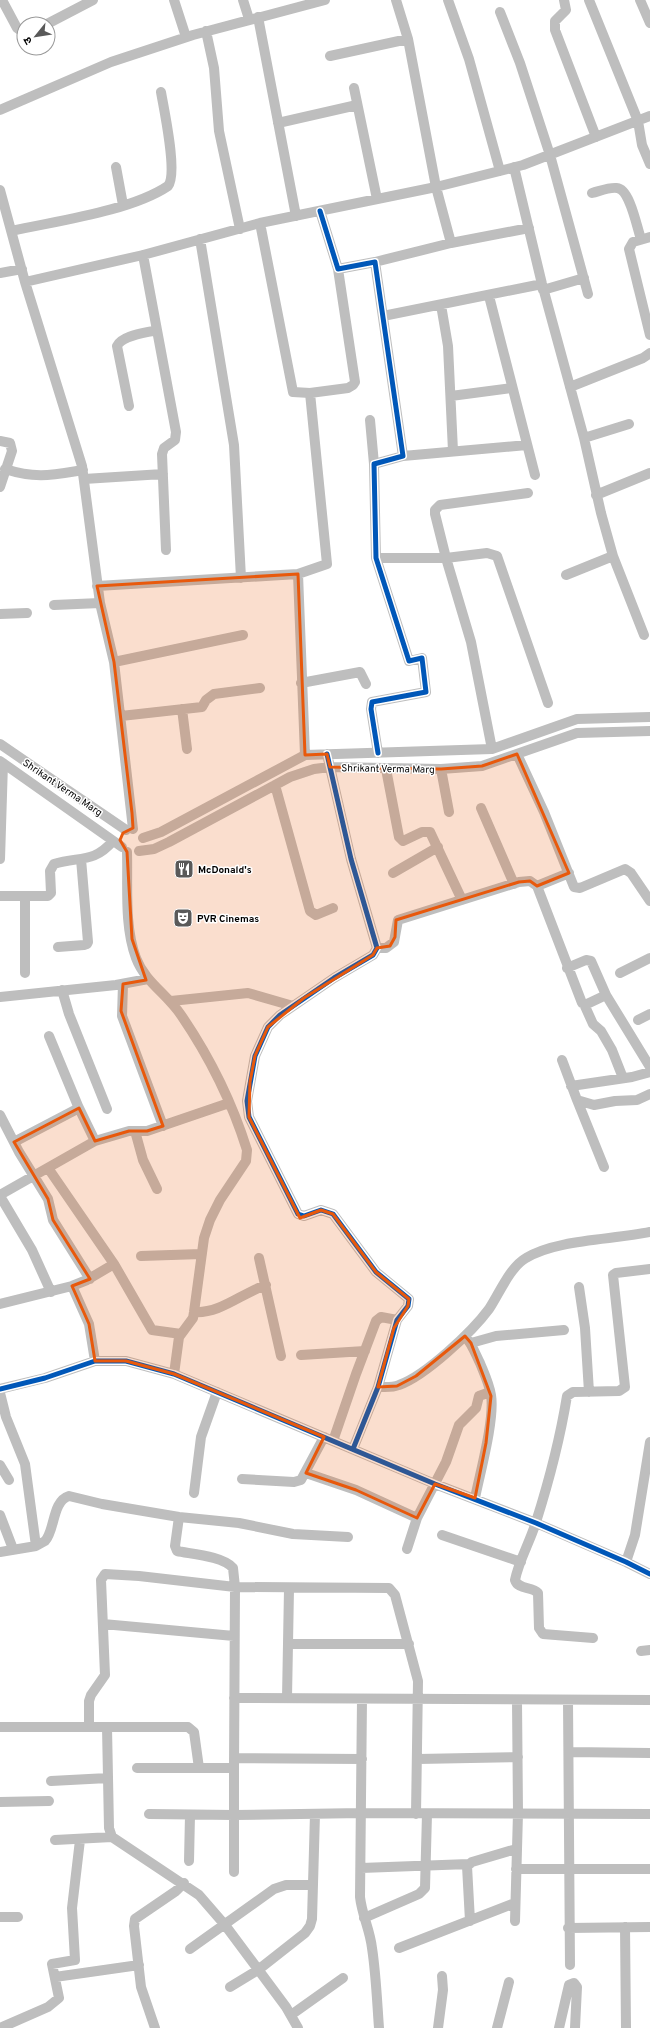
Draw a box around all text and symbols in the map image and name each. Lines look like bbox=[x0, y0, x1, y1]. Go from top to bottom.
north arrow bbox=[16, 16, 56, 56]
text: उ bbox=[20, 34, 36, 47]
street label: Shrikant Verma Marg bbox=[20, 757, 104, 820]
street label: Shrikant Verma Marg bbox=[341, 762, 435, 777]
restaurant icon: McDonald's bbox=[173, 858, 195, 880]
place label: McDonald's bbox=[198, 864, 252, 877]
theatre icon: PVR Cinemas bbox=[172, 907, 194, 929]
place label: PVR Cinemas bbox=[197, 913, 259, 926]

